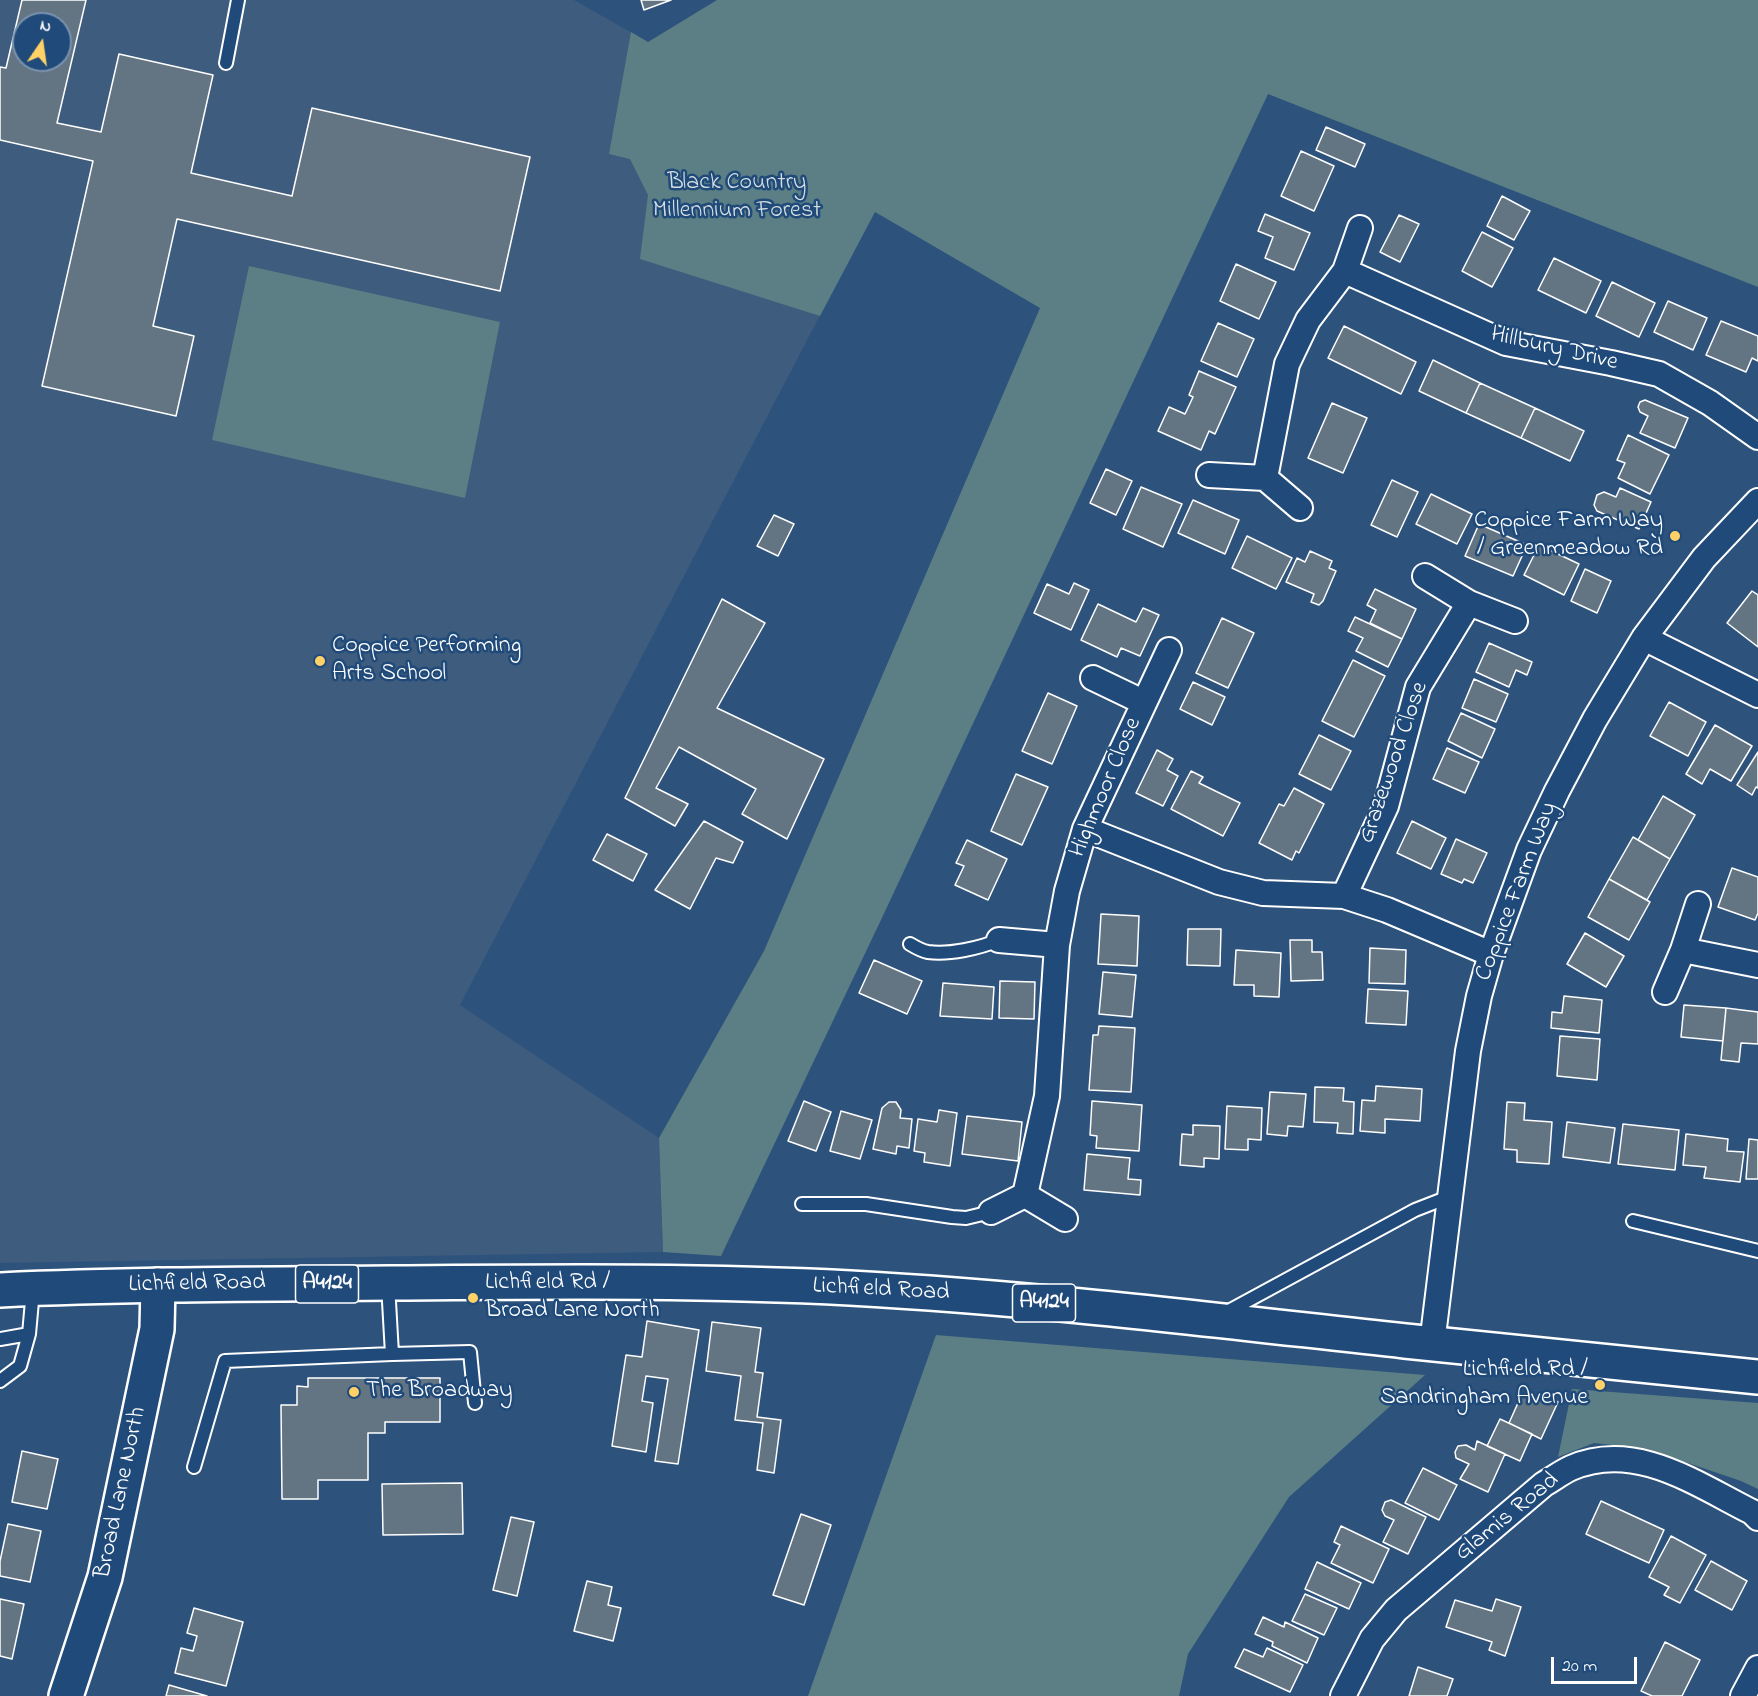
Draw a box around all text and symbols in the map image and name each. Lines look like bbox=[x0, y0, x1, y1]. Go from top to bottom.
north arrow bbox=[12, 12, 72, 72]
text: N bbox=[38, 14, 54, 39]
park label: Black Country Millennium Forest bbox=[653, 170, 821, 226]
street label: Hillbury Drive bbox=[1488, 321, 1620, 379]
place label: Coppice Farm Way / Greenmeadow Rd bbox=[1474, 508, 1663, 564]
marker: Coppice Farm Way / Greenmeadow Rd bbox=[1668, 529, 1682, 543]
place label: Coppice Performing Arts School bbox=[332, 633, 521, 689]
marker: Coppice Performing Arts School bbox=[313, 654, 327, 668]
street label: Grazewood Close bbox=[1354, 678, 1436, 848]
street label: Highmoor Close bbox=[1065, 714, 1149, 862]
street label: Coppice Farm Way bbox=[1471, 799, 1565, 985]
road number: A4124 bbox=[296, 1265, 358, 1303]
street label: Lichfield Road bbox=[128, 1269, 266, 1301]
place label: Lichfield Rd / Broad Lane North bbox=[485, 1270, 660, 1326]
street label: Lichfield Road bbox=[812, 1273, 950, 1309]
road number: A4124 bbox=[1012, 1284, 1076, 1322]
marker: Lichfield Rd / Broad Lane North bbox=[466, 1291, 480, 1305]
place label: Lichfield Rd / Sandringham Avenue bbox=[1380, 1357, 1588, 1413]
place label: The Broadway bbox=[366, 1378, 512, 1406]
marker: Lichfield Rd / Sandringham Avenue bbox=[1593, 1378, 1607, 1392]
marker: The Broadway bbox=[347, 1385, 361, 1399]
street label: Broad Lane North bbox=[90, 1405, 154, 1581]
street label: Glamis Road bbox=[1450, 1467, 1566, 1569]
scale bar bbox=[1554, 1645, 1640, 1683]
text: 20 m bbox=[1562, 1654, 1597, 1680]

